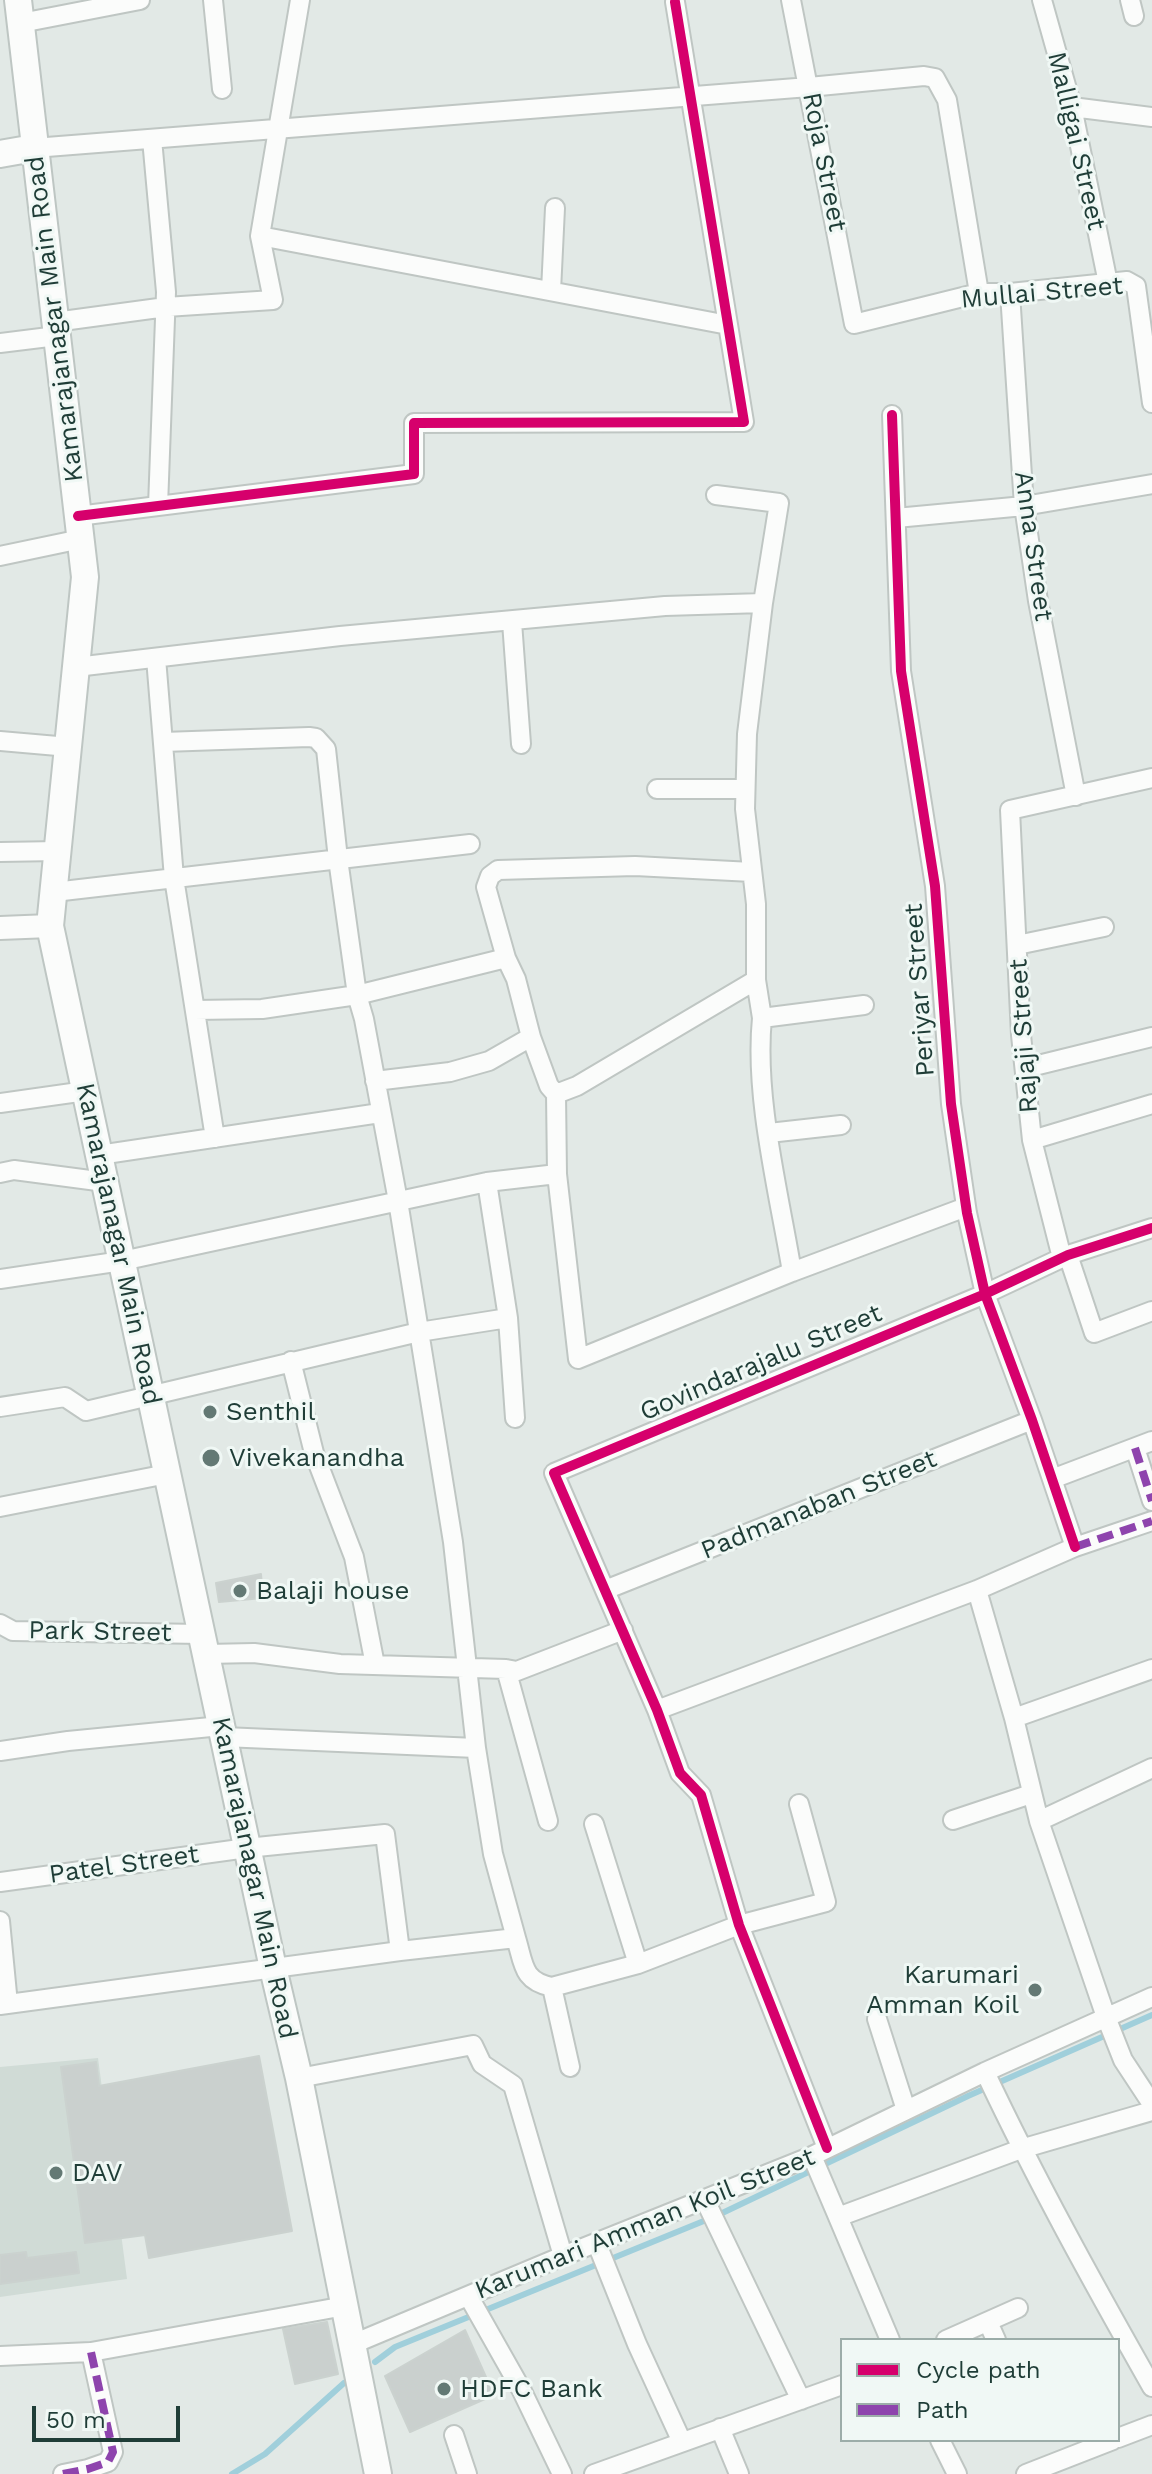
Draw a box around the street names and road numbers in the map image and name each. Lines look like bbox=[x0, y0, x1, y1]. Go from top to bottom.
street label: Malligai Street bbox=[1040, 49, 1112, 233]
street label: Roja Street bbox=[795, 90, 853, 234]
street label: Kamarajanagar Main Road bbox=[20, 154, 90, 484]
street label: Mullai Street bbox=[960, 270, 1124, 316]
street label: Anna Street bbox=[1007, 469, 1059, 623]
street label: Periyar Street bbox=[898, 902, 942, 1078]
street label: Rajaji Street bbox=[1003, 958, 1045, 1114]
street label: Kamarajanagar Main Road bbox=[69, 1080, 167, 1408]
street label: Govindarajalu Street bbox=[635, 1298, 887, 1428]
street label: Padmanaban Street bbox=[697, 1443, 941, 1567]
street label: Park Street bbox=[28, 1615, 172, 1649]
street label: Kamarajanagar Main Road bbox=[205, 1714, 303, 2042]
street label: Patel Street bbox=[47, 1839, 201, 1891]
street label: Karumari Amman Koil Street bbox=[470, 2141, 820, 2307]

